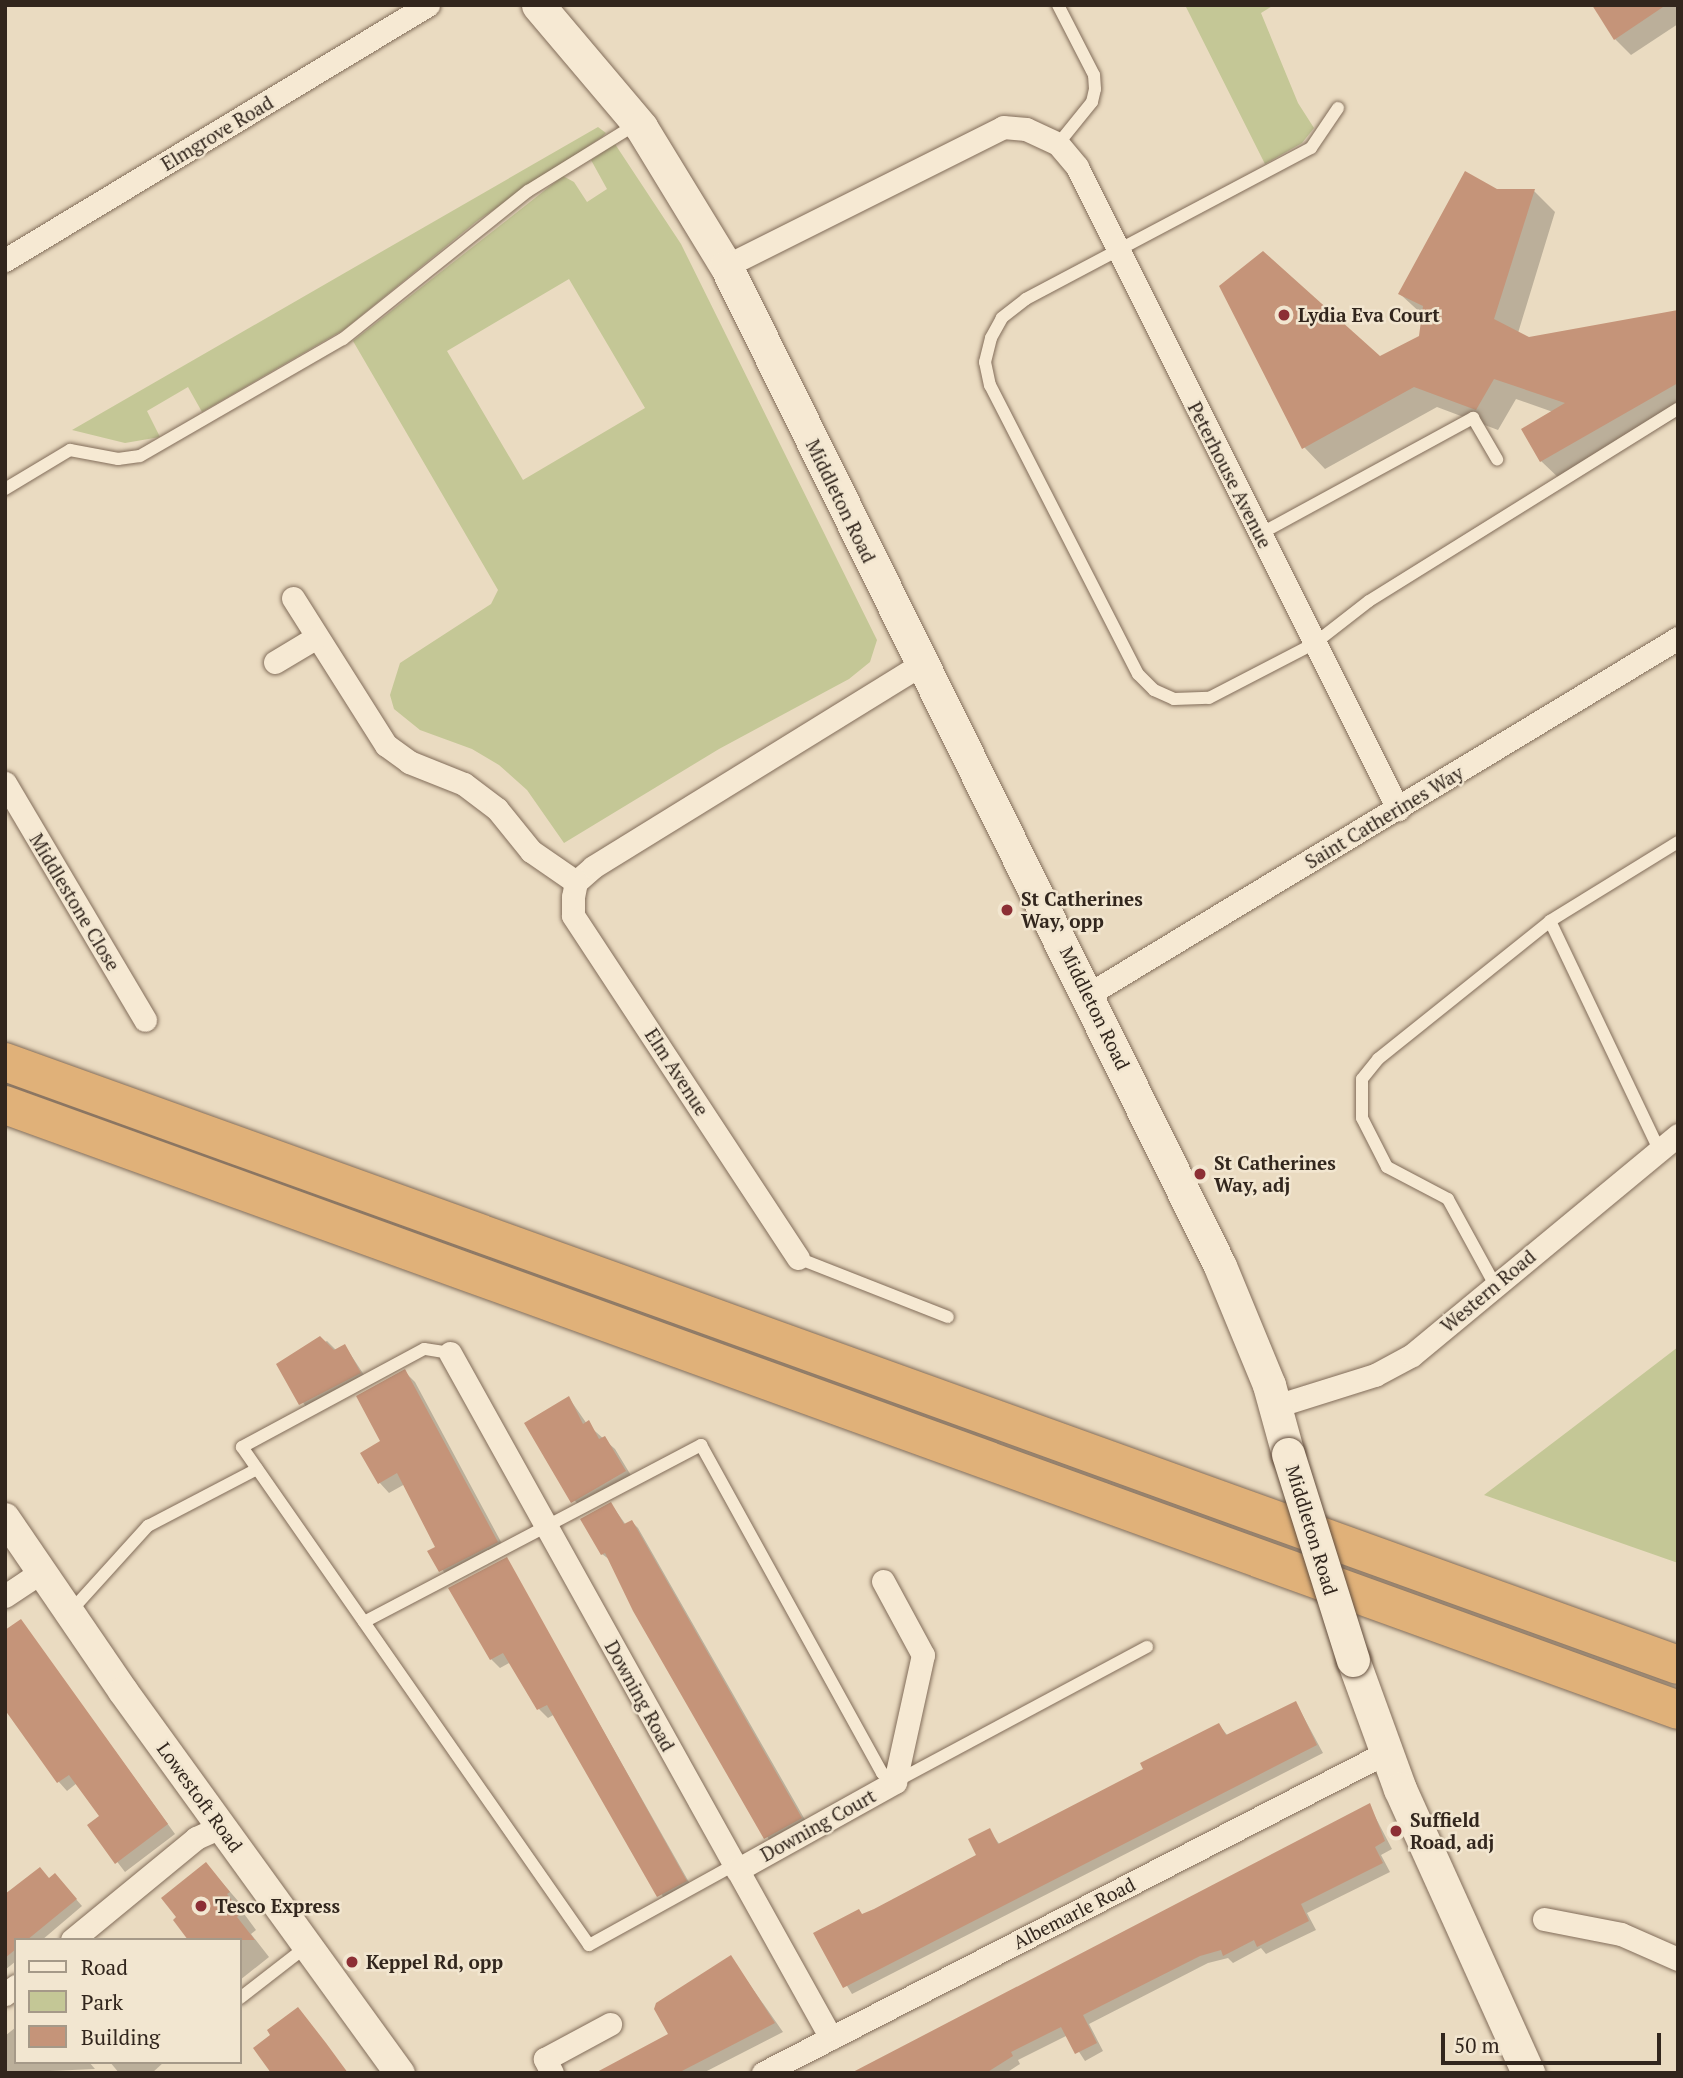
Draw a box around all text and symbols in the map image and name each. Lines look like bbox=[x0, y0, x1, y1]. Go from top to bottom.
street label: Elmgrove Road bbox=[157, 91, 277, 175]
place label: Lydia Eva Court bbox=[1298, 304, 1440, 326]
marker: Lydia Eva Court bbox=[1276, 307, 1292, 323]
street label: Peterhouse Avenue bbox=[1183, 398, 1277, 552]
street label: Middleton Road bbox=[801, 436, 881, 566]
street label: Saint Catherines Way bbox=[1301, 761, 1467, 873]
street label: Middlestone Close bbox=[25, 829, 125, 975]
place label: St Catherines Way, opp bbox=[1021, 888, 1143, 932]
marker: St Catherines Way, opp bbox=[999, 902, 1015, 918]
street label: Middleton Road bbox=[1055, 943, 1135, 1073]
street label: Elm Avenue bbox=[640, 1024, 714, 1120]
place label: St Catherines Way, adj bbox=[1214, 1152, 1336, 1196]
marker: St Catherines Way, adj bbox=[1192, 1166, 1208, 1182]
street label: Western Road bbox=[1436, 1245, 1540, 1337]
street label: Middleton Road bbox=[1281, 1462, 1343, 1598]
street label: Downing Road bbox=[600, 1637, 680, 1755]
street label: Lowestoft Road bbox=[153, 1738, 247, 1856]
street label: Downing Court bbox=[756, 1784, 880, 1866]
place label: Suffield Road, adj bbox=[1410, 1809, 1495, 1853]
marker: Suffield Road, adj bbox=[1388, 1823, 1404, 1839]
street label: Albemarle Road bbox=[1009, 1872, 1139, 1954]
place label: Tesco Express bbox=[215, 1895, 340, 1917]
marker: Tesco Express bbox=[193, 1898, 209, 1914]
legend bbox=[14, 1938, 242, 2064]
place label: Keppel Rd, opp bbox=[366, 1951, 504, 1973]
text: Road bbox=[81, 1953, 128, 1981]
marker: Keppel Rd, opp bbox=[344, 1954, 360, 1970]
text: Park bbox=[81, 1988, 123, 2016]
scale bar bbox=[1445, 2018, 1666, 2062]
text: Building bbox=[81, 2023, 160, 2051]
text: 50 m bbox=[1454, 2031, 1500, 2059]

